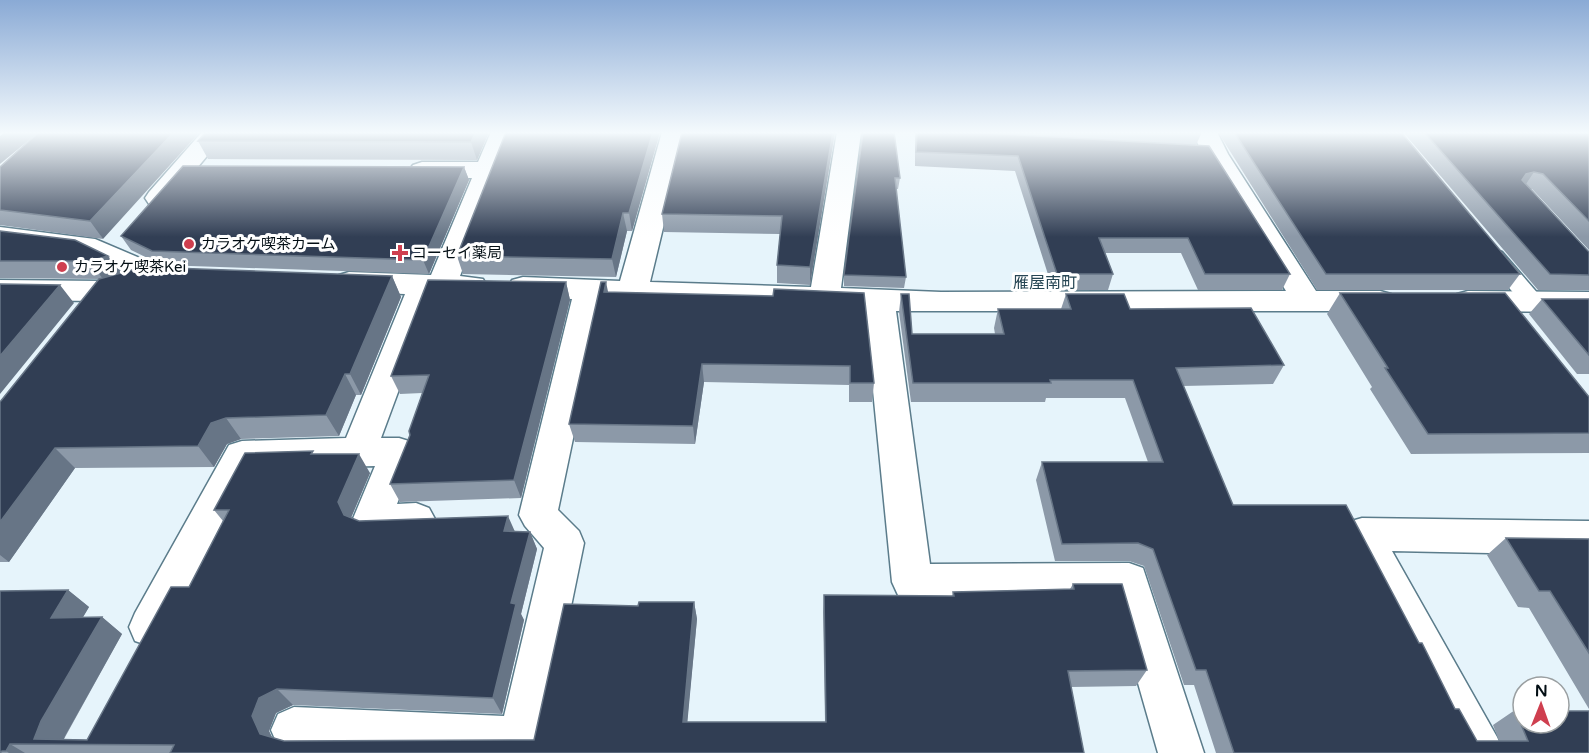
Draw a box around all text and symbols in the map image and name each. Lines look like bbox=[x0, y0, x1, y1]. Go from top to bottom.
place label: カラオケ喫茶カーム bbox=[201, 235, 336, 253]
marker: カラオケ喫茶カーム bbox=[182, 237, 196, 251]
place label: コーセイ薬局 bbox=[412, 244, 502, 262]
marker: コーセイ薬局 bbox=[393, 246, 407, 260]
place label: カラオケ喫茶Kei bbox=[74, 258, 186, 276]
marker: カラオケ喫茶Kei bbox=[55, 260, 69, 274]
district label: 雁屋南町 bbox=[1013, 273, 1077, 293]
north arrow bbox=[1511, 675, 1571, 735]
text: N bbox=[1535, 681, 1548, 701]

